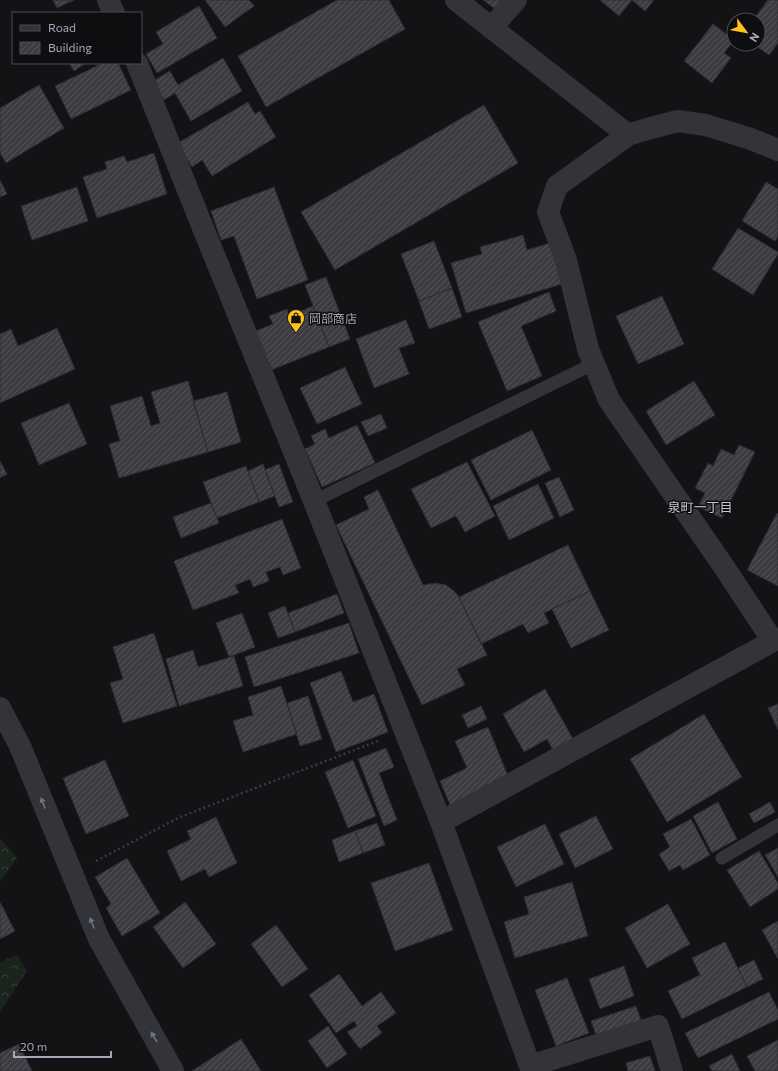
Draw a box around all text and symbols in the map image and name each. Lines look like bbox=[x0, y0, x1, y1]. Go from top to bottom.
legend bbox=[12, 12, 142, 64]
north arrow bbox=[726, 12, 766, 52]
text: Road bbox=[48, 20, 76, 34]
text: N bbox=[747, 31, 763, 45]
text: Building bbox=[48, 40, 92, 54]
shop icon: 岡部商店 bbox=[286, 308, 306, 333]
place label: 岡部商店 bbox=[309, 311, 357, 325]
district label: 泉町一丁目 bbox=[667, 499, 733, 515]
one-way arrow bbox=[40, 797, 46, 808]
one-way arrow bbox=[89, 916, 95, 928]
one-way arrow bbox=[151, 1031, 158, 1043]
scale bar bbox=[14, 1033, 111, 1059]
text: 20 m bbox=[20, 1039, 47, 1053]

